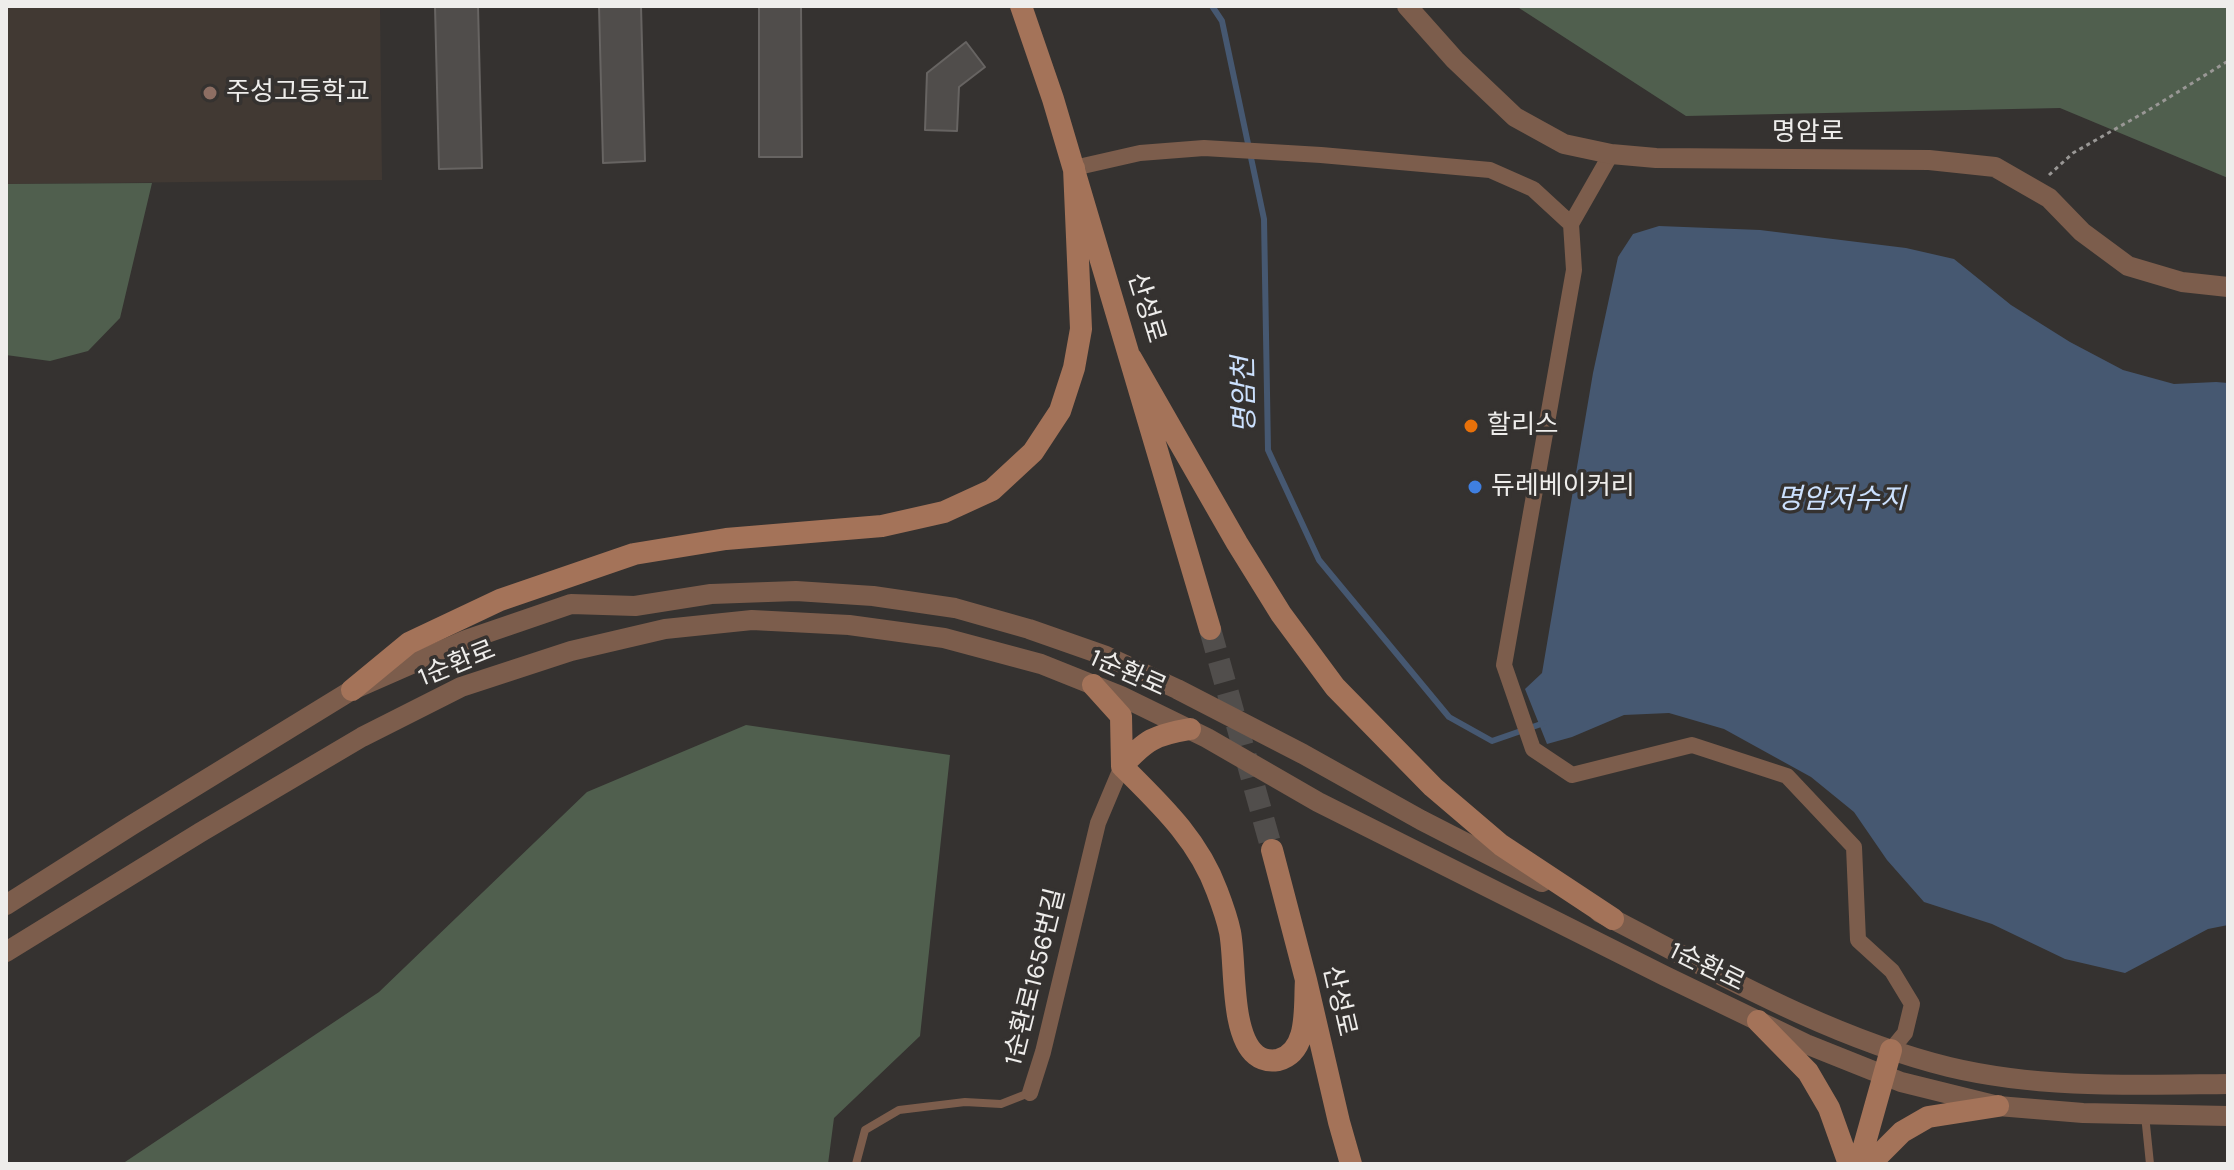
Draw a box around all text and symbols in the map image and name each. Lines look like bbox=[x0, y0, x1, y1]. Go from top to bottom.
place label: 주성고등학교 bbox=[226, 77, 370, 109]
marker: 주성고등학교 bbox=[201, 84, 219, 102]
street label: 명암로 bbox=[1772, 117, 1844, 149]
street label: 산성로 bbox=[1121, 269, 1171, 347]
water label: 명암천 bbox=[1228, 356, 1262, 434]
place label: 할리스 bbox=[1487, 410, 1559, 442]
marker: 할리스 bbox=[1462, 417, 1480, 435]
place label: 듀레베이커리 bbox=[1491, 471, 1635, 503]
marker: 듀레베이커리 bbox=[1466, 478, 1484, 496]
water label: 명암저수지 bbox=[1777, 483, 1905, 517]
street label: 1순환로 bbox=[414, 634, 500, 694]
street label: 1순환로 bbox=[1085, 642, 1171, 704]
street label: 1순환로1656번길 bbox=[998, 885, 1072, 1069]
street label: 1순환로 bbox=[1664, 935, 1750, 999]
street label: 산성로 bbox=[1316, 963, 1362, 1039]

